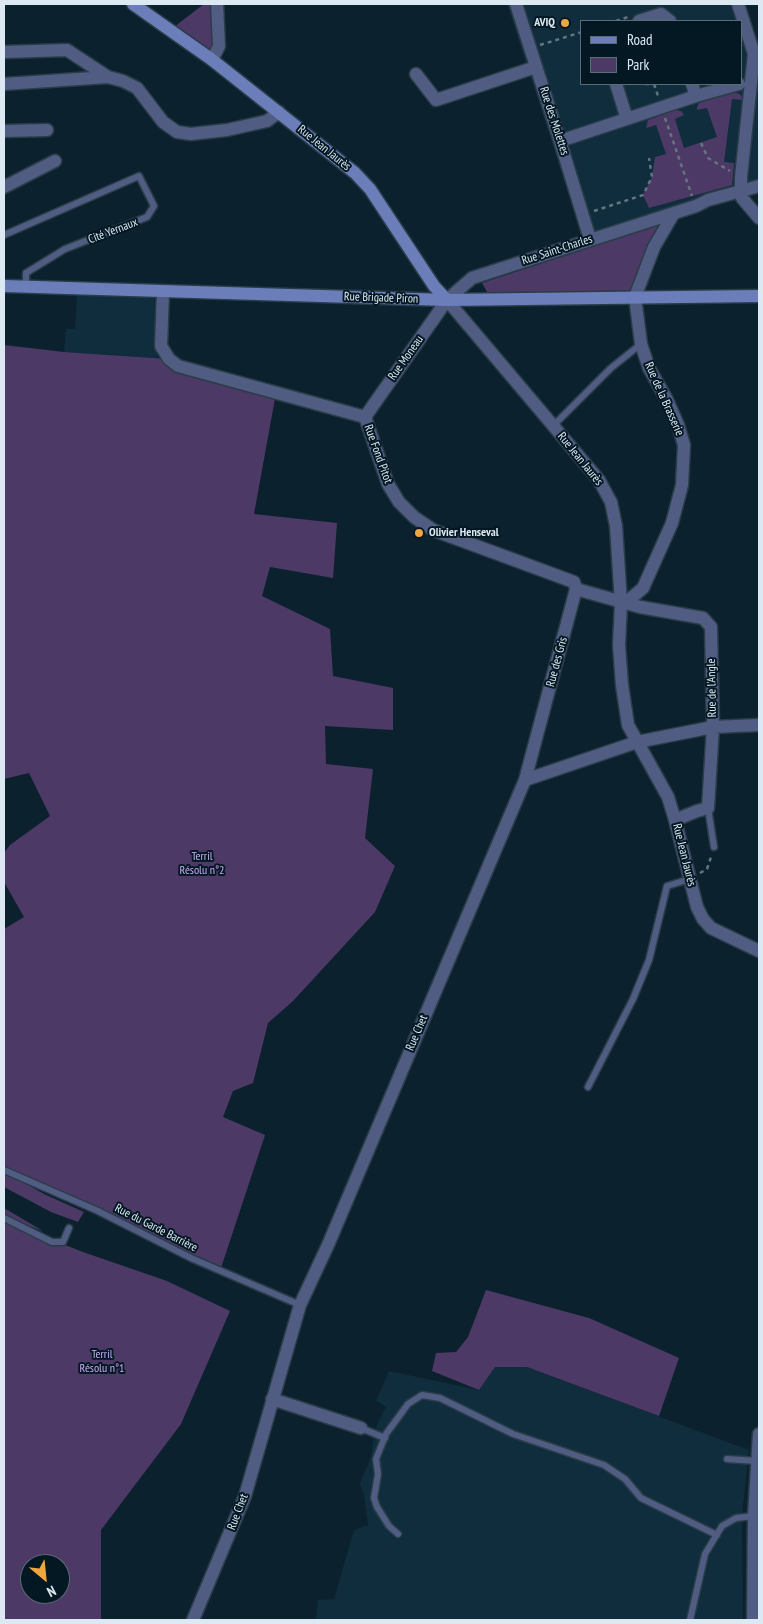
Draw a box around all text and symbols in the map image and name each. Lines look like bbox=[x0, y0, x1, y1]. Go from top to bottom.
place label: AVIQ bbox=[534, 16, 555, 30]
marker: AVIQ bbox=[559, 17, 571, 29]
legend bbox=[580, 20, 743, 85]
text: Road bbox=[627, 30, 653, 49]
text: Park bbox=[627, 55, 649, 74]
street label: Rue des Molettes bbox=[536, 85, 572, 157]
street label: Rue Jean Jaurès bbox=[295, 122, 353, 174]
street label: Cité Yernaux bbox=[86, 215, 140, 247]
street label: Rue Saint-Charles bbox=[520, 232, 594, 268]
street label: Rue Brigade Piron bbox=[344, 290, 418, 306]
street label: Rue Moneau bbox=[385, 333, 427, 383]
street label: Rue de la Brasserie bbox=[641, 360, 687, 438]
street label: Rue Fond Pitot bbox=[361, 423, 395, 485]
street label: Rue Jean Jaurès bbox=[554, 430, 606, 488]
place label: Olivier Henseval bbox=[429, 526, 499, 540]
marker: Olivier Henseval bbox=[413, 527, 425, 539]
street label: Rue des Gris bbox=[543, 635, 571, 689]
street label: Rue de l'Angle bbox=[704, 658, 720, 718]
street label: Rue Jean Jaurès bbox=[669, 822, 699, 888]
park label: Terril Résolu n°2 bbox=[180, 850, 224, 878]
street label: Rue Chet bbox=[403, 1013, 431, 1053]
street label: Rue du Garde Barrière bbox=[112, 1201, 200, 1255]
park label: Terril Résolu n°1 bbox=[80, 1348, 124, 1376]
street label: Rue Chet bbox=[225, 1492, 251, 1532]
north arrow bbox=[20, 1554, 70, 1604]
text: N bbox=[44, 1582, 59, 1601]

